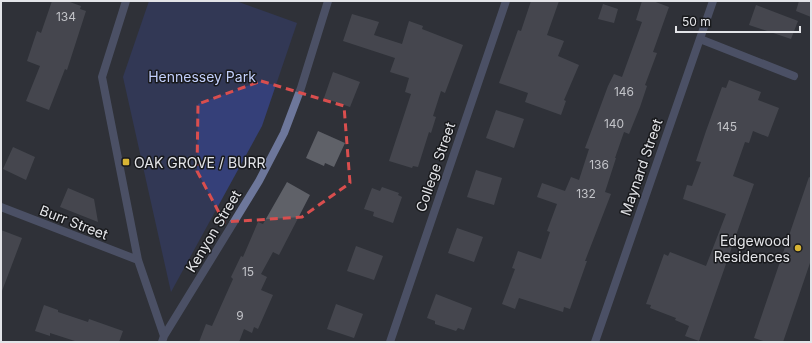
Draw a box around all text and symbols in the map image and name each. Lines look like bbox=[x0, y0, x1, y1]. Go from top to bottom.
scale bar bbox=[676, 8, 800, 34]
house number: 134 bbox=[56, 9, 76, 24]
text: 50 m bbox=[682, 14, 711, 29]
park label: Hennessey Park bbox=[148, 68, 256, 85]
house number: 146 bbox=[614, 84, 634, 99]
house number: 140 bbox=[604, 116, 624, 131]
street label: Maynard Street bbox=[616, 116, 666, 218]
house number: 145 bbox=[717, 119, 737, 134]
street label: College Street bbox=[412, 120, 458, 214]
place label: OAK GROVE / BURR bbox=[134, 154, 266, 171]
marker: OAK GROVE / BURR bbox=[121, 157, 131, 167]
house number: 136 bbox=[589, 157, 609, 172]
house number: 132 bbox=[576, 186, 596, 201]
street label: Kenyon Street bbox=[182, 187, 244, 275]
street label: Burr Street bbox=[38, 201, 111, 243]
place label: Edgewood Residences bbox=[714, 232, 790, 265]
marker: Edgewood Residences bbox=[793, 243, 803, 253]
house number: 15 bbox=[242, 264, 254, 279]
house number: 9 bbox=[236, 308, 244, 323]

